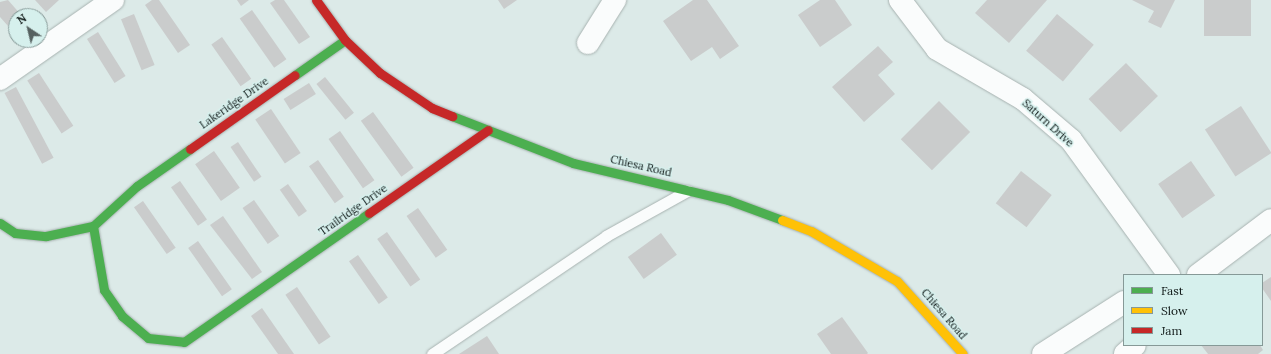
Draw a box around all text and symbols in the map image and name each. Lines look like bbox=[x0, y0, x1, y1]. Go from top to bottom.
north arrow bbox=[8, 8, 48, 48]
text: N bbox=[14, 11, 29, 27]
street label: Lakeridge Drive bbox=[197, 74, 271, 132]
street label: Saturn Drive bbox=[1020, 97, 1076, 149]
street label: Chiesa Road bbox=[609, 153, 673, 179]
street label: Trailridge Drive bbox=[316, 182, 390, 238]
legend bbox=[1123, 274, 1263, 346]
text: Fast bbox=[1161, 283, 1184, 298]
street label: Chiesa Road bbox=[919, 286, 969, 342]
text: Slow bbox=[1161, 303, 1188, 318]
text: Jam bbox=[1161, 323, 1182, 338]

